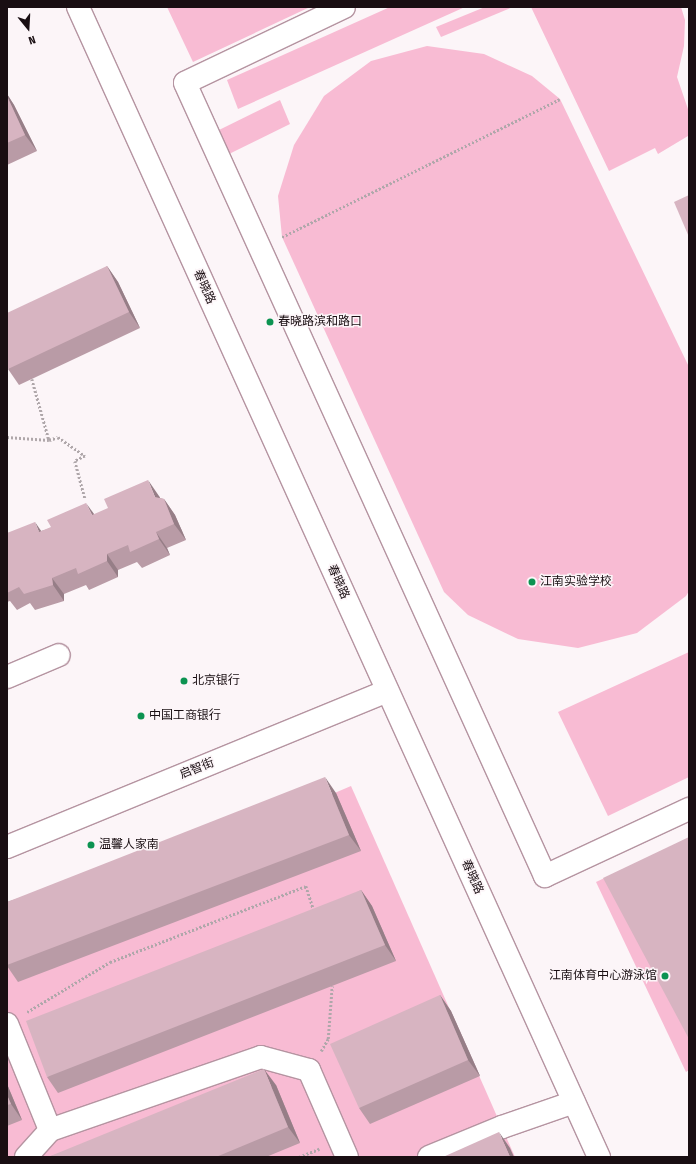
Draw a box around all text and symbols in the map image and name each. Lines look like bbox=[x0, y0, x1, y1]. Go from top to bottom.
north arrow bbox=[8, 8, 48, 48]
text: N bbox=[27, 33, 37, 47]
street label: 春晓路 bbox=[190, 268, 218, 306]
place label: 春晓路滨和路口 bbox=[278, 315, 362, 329]
marker: 春晓路滨和路口 bbox=[265, 317, 275, 327]
street label: 春晓路 bbox=[324, 563, 352, 601]
place label: 江南实验学校 bbox=[540, 575, 612, 589]
marker: 江南实验学校 bbox=[527, 577, 537, 587]
place label: 北京银行 bbox=[192, 674, 240, 688]
marker: 北京银行 bbox=[179, 676, 189, 686]
place label: 中国工商银行 bbox=[149, 709, 221, 723]
marker: 中国工商银行 bbox=[136, 711, 146, 721]
street label: 启智街 bbox=[178, 756, 216, 782]
place label: 温馨人家南 bbox=[99, 838, 159, 852]
marker: 温馨人家南 bbox=[86, 840, 96, 850]
street label: 春晓路 bbox=[458, 858, 486, 896]
place label: 江南体育中心游泳馆 bbox=[549, 969, 657, 983]
marker: 江南体育中心游泳馆 bbox=[660, 971, 670, 981]

